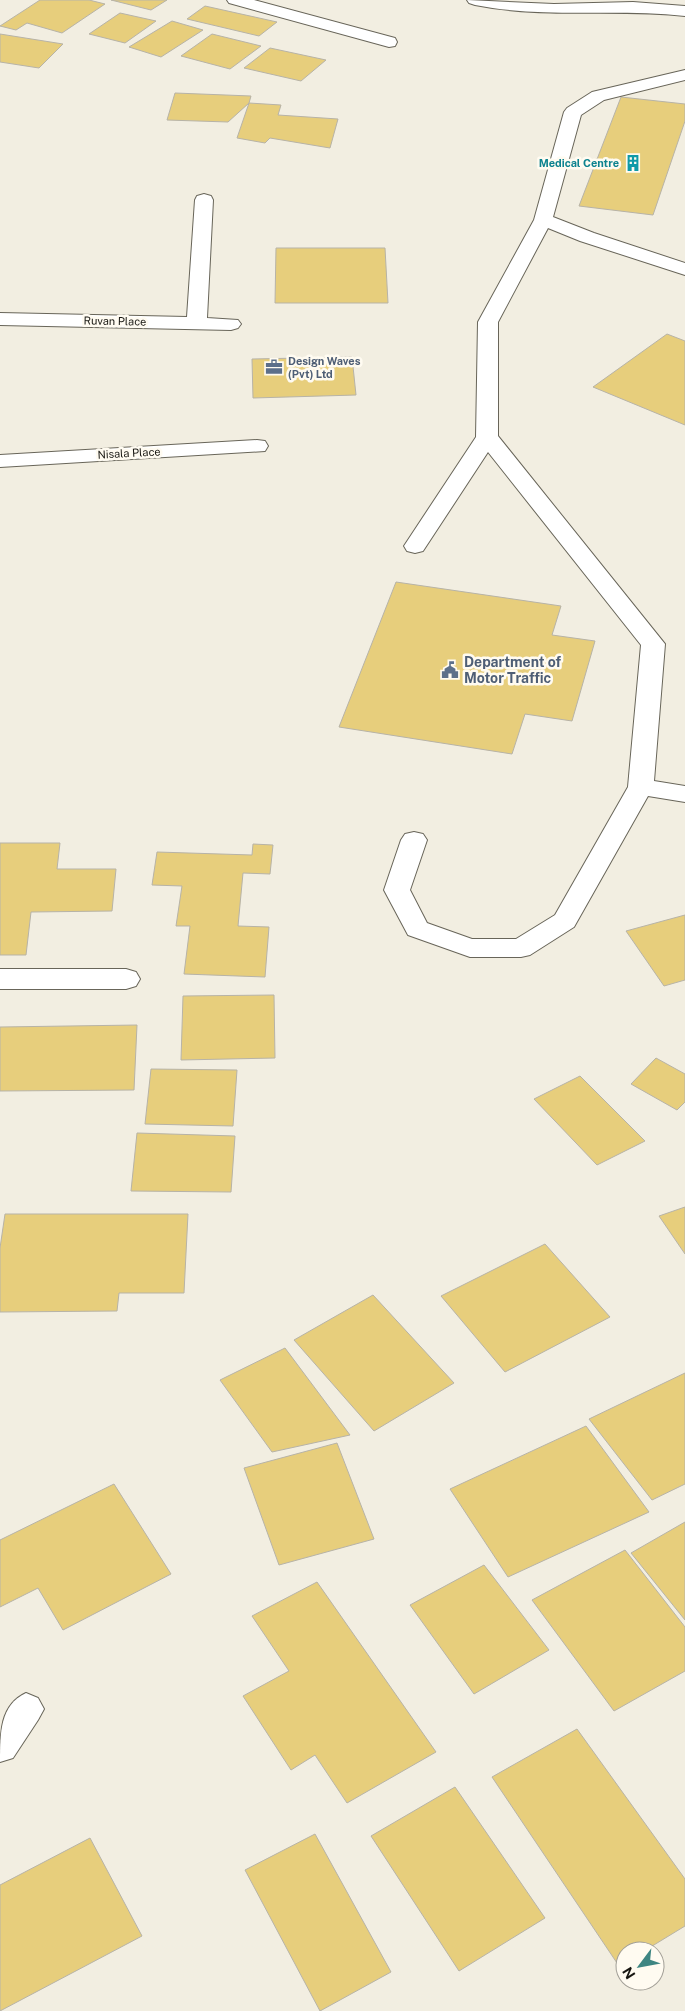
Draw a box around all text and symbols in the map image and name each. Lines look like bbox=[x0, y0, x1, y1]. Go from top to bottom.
building icon: Medical Centre bbox=[623, 153, 643, 173]
place label: Medical Centre bbox=[539, 157, 619, 169]
street label: Ruvan Place bbox=[84, 314, 146, 328]
place label: Design Waves (Pvt) Ltd bbox=[288, 355, 361, 380]
office icon: Design Waves (Pvt) Ltd bbox=[264, 357, 284, 377]
street label: Nisala Place bbox=[97, 445, 161, 461]
place label: Department of Motor Traffic bbox=[464, 654, 561, 686]
public building icon: Department of Motor Traffic bbox=[440, 660, 460, 680]
north arrow bbox=[615, 1941, 665, 1991]
text: N bbox=[619, 1964, 639, 1982]

